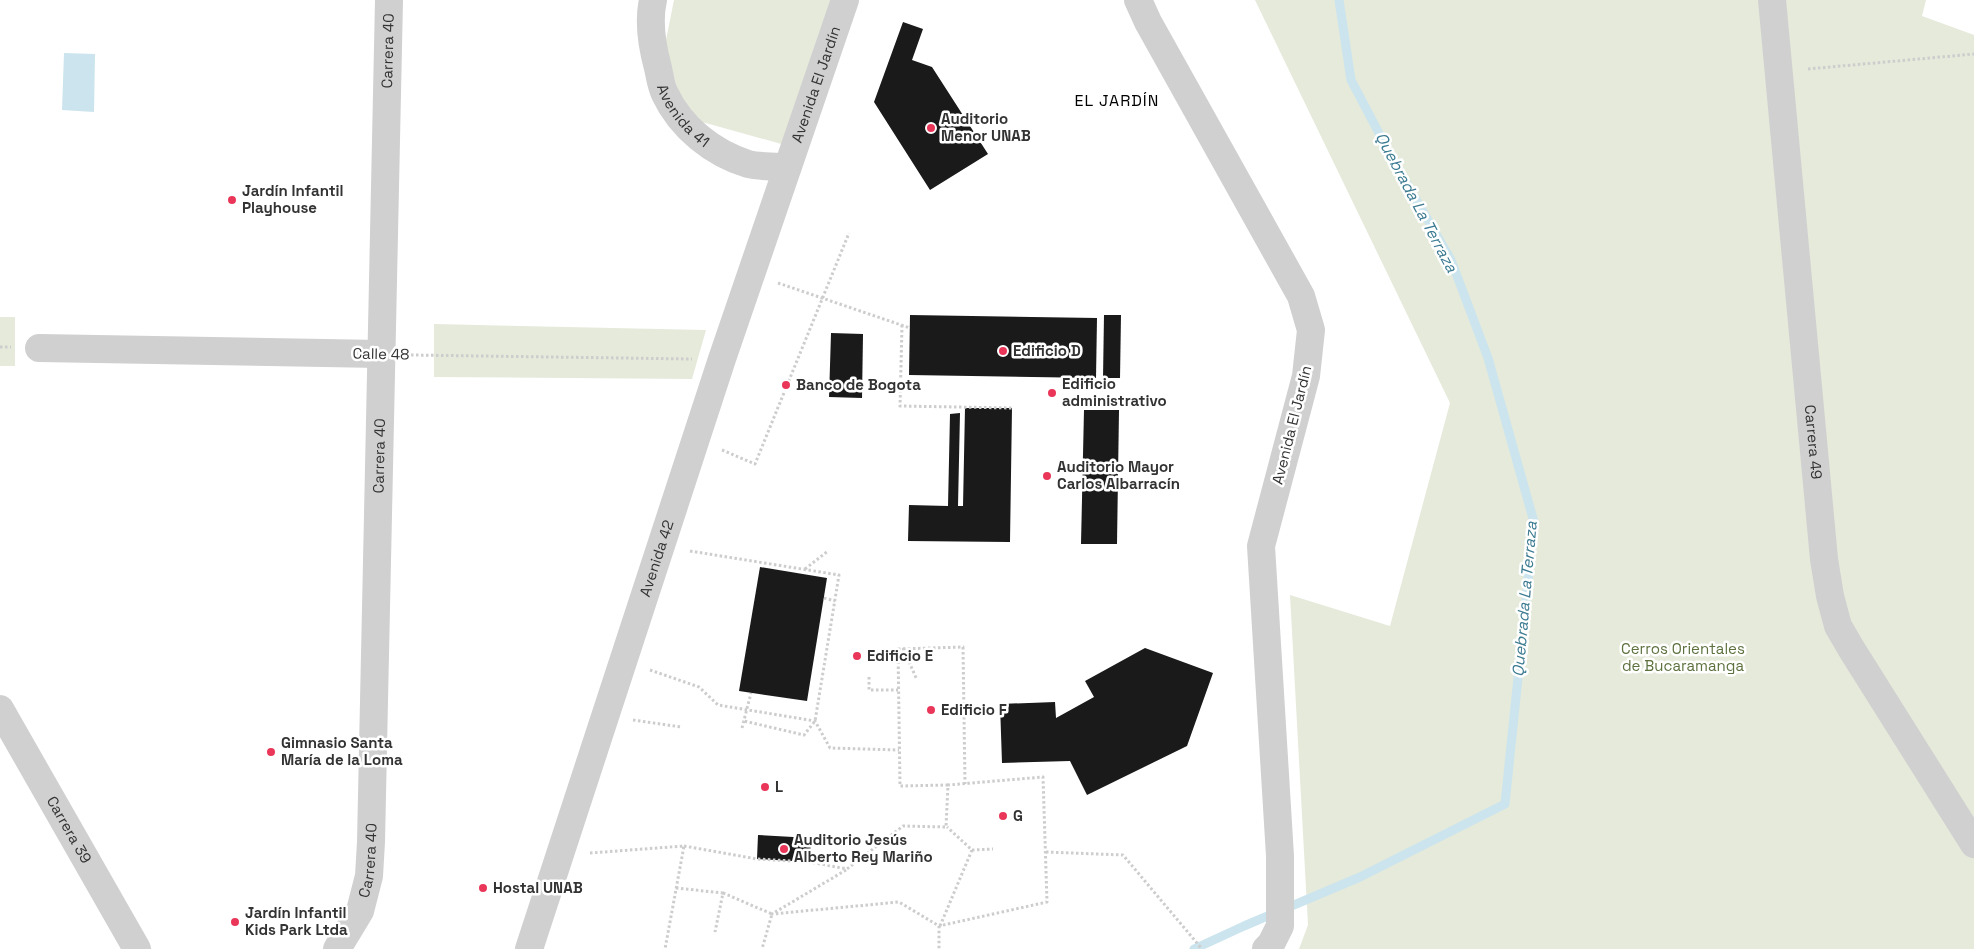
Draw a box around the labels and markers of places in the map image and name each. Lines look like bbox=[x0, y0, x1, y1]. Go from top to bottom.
place label: Auditorio Menor UNAB bbox=[941, 109, 1031, 145]
marker: Auditorio Menor UNAB bbox=[925, 122, 937, 134]
place label: Jardín Infantil Playhouse bbox=[242, 181, 344, 217]
marker: Jardín Infantil Playhouse bbox=[226, 194, 238, 206]
place label: Edificio D bbox=[1013, 341, 1081, 360]
marker: Edificio D bbox=[997, 345, 1009, 357]
place label: Edificio administrativo bbox=[1062, 374, 1167, 410]
place label: Banco de Bogota bbox=[796, 375, 921, 394]
marker: Banco de Bogota bbox=[780, 379, 792, 391]
marker: Edificio administrativo bbox=[1046, 387, 1058, 399]
place label: Auditorio Mayor Carlos Albarracín bbox=[1057, 457, 1180, 493]
marker: Auditorio Mayor Carlos Albarracín bbox=[1041, 470, 1053, 482]
place label: Edificio E bbox=[867, 646, 933, 665]
marker: Edificio E bbox=[851, 650, 863, 662]
place label: Edificio F bbox=[941, 700, 1007, 719]
marker: Edificio F bbox=[925, 704, 937, 716]
place label: Gimnasio Santa María de la Loma bbox=[281, 733, 403, 769]
marker: Gimnasio Santa María de la Loma bbox=[265, 746, 277, 758]
place label: L bbox=[775, 777, 783, 796]
marker: L bbox=[759, 781, 771, 793]
place label: G bbox=[1013, 806, 1023, 825]
marker: G bbox=[997, 810, 1009, 822]
place label: Auditorio Jesús Alberto Rey Mariño bbox=[794, 830, 933, 866]
marker: Auditorio Jesús Alberto Rey Mariño bbox=[778, 843, 790, 855]
place label: Hostal UNAB bbox=[493, 878, 583, 897]
marker: Hostal UNAB bbox=[477, 882, 489, 894]
place label: Jardín Infantil Kids Park Ltda bbox=[245, 903, 348, 939]
marker: Jardín Infantil Kids Park Ltda bbox=[229, 916, 241, 928]

